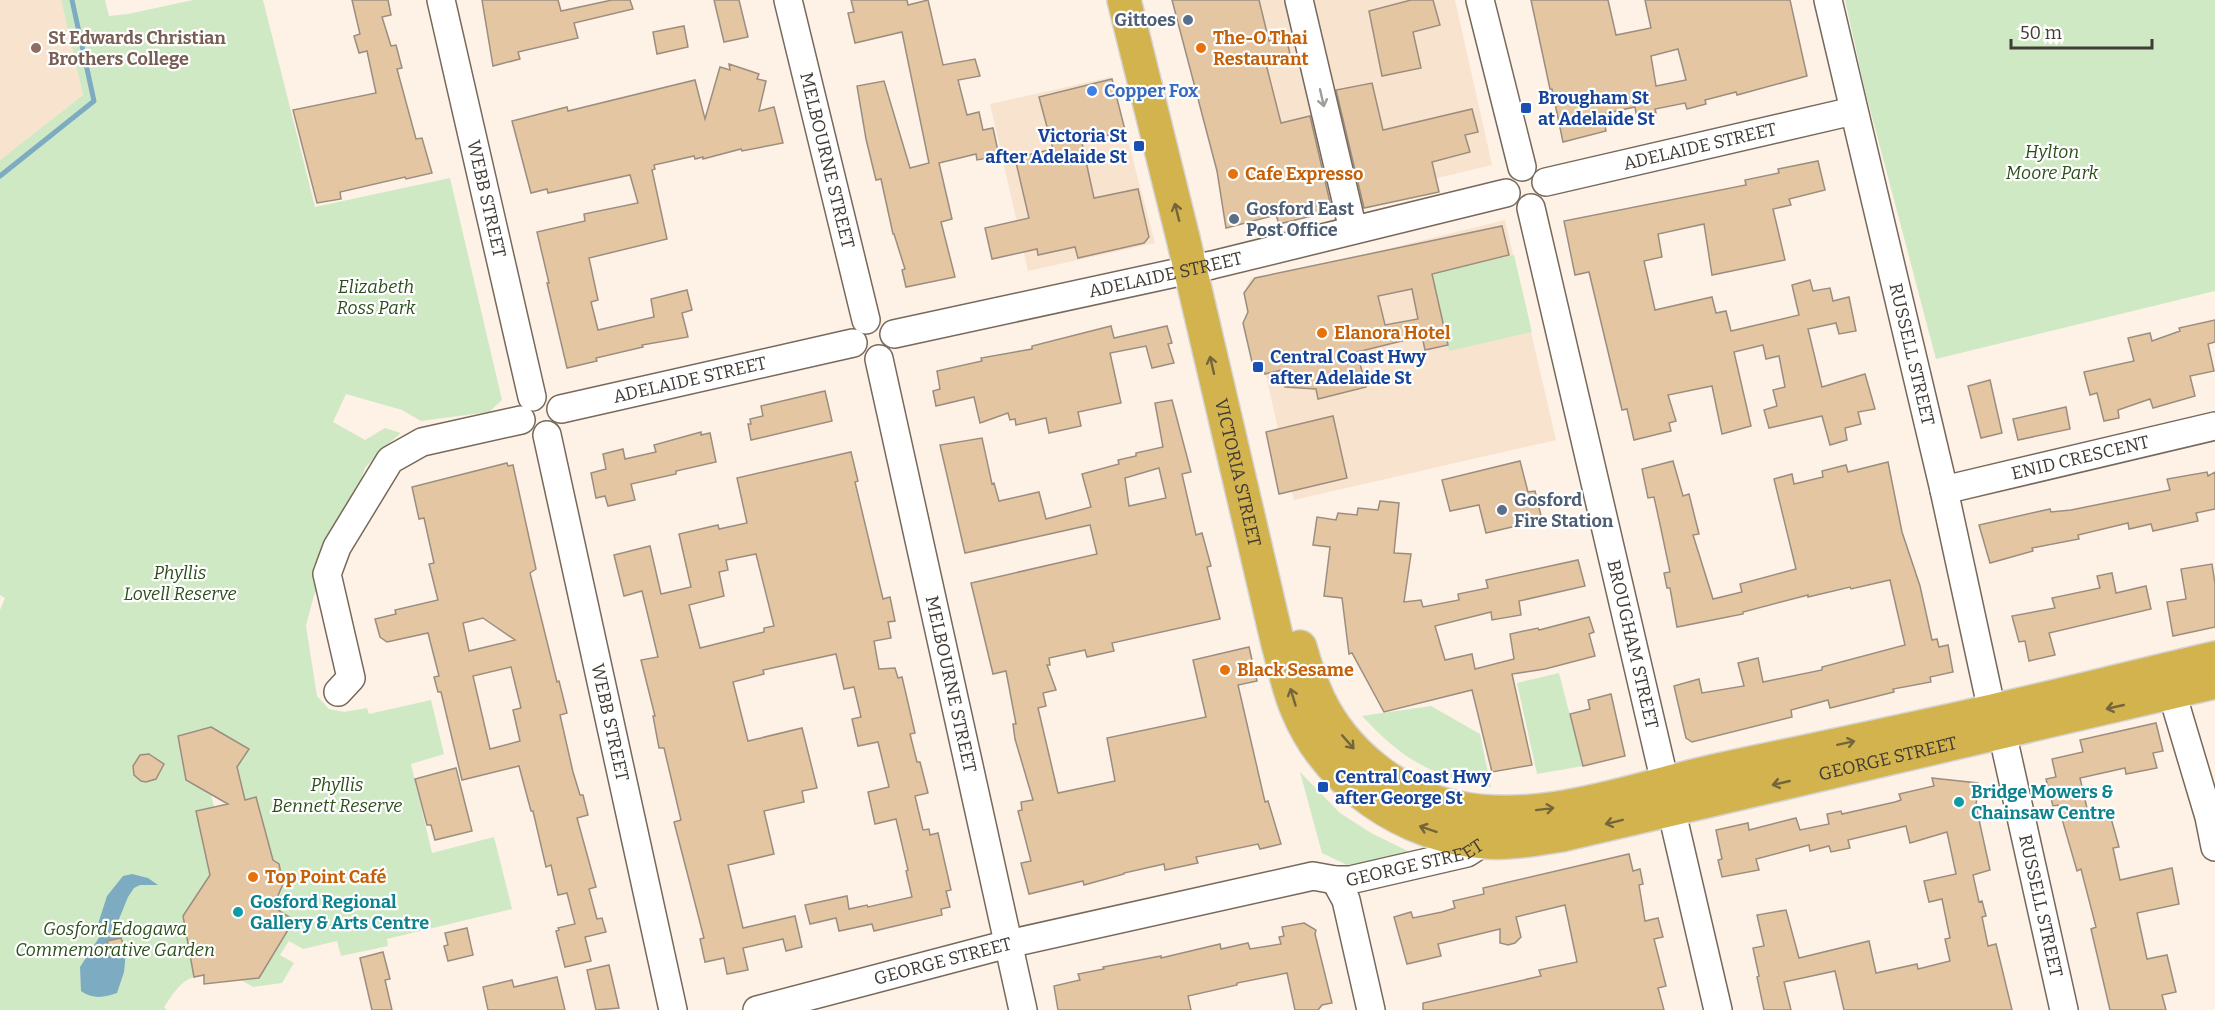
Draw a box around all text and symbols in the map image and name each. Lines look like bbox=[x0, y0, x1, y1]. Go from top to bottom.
place label: Gittoes bbox=[1114, 9, 1176, 31]
scale bar bbox=[2011, 12, 2152, 50]
marker: Gittoes bbox=[1181, 13, 1195, 27]
text: 50 m bbox=[2020, 22, 2062, 44]
place label: St Edwards Christian Brothers College bbox=[48, 27, 226, 70]
place label: The-O Thai Restaurant bbox=[1213, 27, 1309, 70]
marker: St Edwards Christian Brothers College bbox=[29, 41, 43, 55]
marker: The-O Thai Restaurant bbox=[1194, 41, 1208, 55]
street label: MELBOURNE STREET bbox=[795, 70, 859, 251]
place label: Copper Fox bbox=[1104, 80, 1199, 102]
marker: Copper Fox bbox=[1085, 84, 1099, 98]
place label: Brougham St at Adelaide St bbox=[1538, 87, 1655, 130]
one-way arrow bbox=[1316, 88, 1328, 107]
marker: Brougham St at Adelaide St bbox=[1519, 101, 1533, 115]
street label: ADELAIDE STREET bbox=[1621, 118, 1779, 175]
place label: Victoria St after Adelaide St bbox=[985, 125, 1127, 168]
street label: WEBB STREET bbox=[462, 138, 511, 260]
marker: Victoria St after Adelaide St bbox=[1132, 139, 1146, 153]
park label: Hylton Moore Park bbox=[2006, 141, 2099, 184]
place label: Cafe Expresso bbox=[1245, 163, 1363, 185]
marker: Cafe Expresso bbox=[1226, 167, 1240, 181]
place label: Gosford East Post Office bbox=[1246, 198, 1354, 241]
one-way arrow bbox=[1170, 203, 1182, 222]
marker: Gosford East Post Office bbox=[1227, 212, 1241, 226]
street label: ADELAIDE STREET bbox=[1087, 247, 1245, 302]
park label: Elizabeth Ross Park bbox=[336, 276, 416, 319]
street label: RUSSELL STREET bbox=[1884, 281, 1939, 428]
place label: Elanora Hotel bbox=[1334, 322, 1451, 344]
marker: Elanora Hotel bbox=[1315, 326, 1329, 340]
place label: Central Coast Hwy after Adelaide St bbox=[1270, 346, 1427, 389]
street label: ADELAIDE STREET bbox=[611, 352, 769, 408]
one-way arrow bbox=[1206, 356, 1218, 375]
marker: Central Coast Hwy after Adelaide St bbox=[1251, 360, 1265, 374]
street label: VICTORIA STREET bbox=[1210, 396, 1266, 549]
street label: ENID CRESCENT bbox=[2009, 431, 2152, 485]
place label: Gosford Fire Station bbox=[1514, 489, 1614, 532]
marker: Gosford Fire Station bbox=[1495, 503, 1509, 517]
street label: BROUGHAM STREET bbox=[1602, 558, 1663, 731]
park label: Phyllis Lovell Reserve bbox=[123, 562, 237, 605]
street label: MELBOURNE STREET bbox=[921, 594, 981, 775]
place label: Black Sesame bbox=[1237, 659, 1354, 681]
street label: WEBB STREET bbox=[586, 661, 634, 784]
marker: Black Sesame bbox=[1218, 663, 1232, 677]
one-way arrow bbox=[1287, 688, 1298, 707]
one-way arrow bbox=[2105, 701, 2124, 713]
street label: GEORGE STREET bbox=[1816, 732, 1960, 786]
one-way arrow bbox=[1341, 734, 1355, 749]
one-way arrow bbox=[1836, 736, 1855, 748]
place label: Central Coast Hwy after George St bbox=[1335, 766, 1492, 809]
park label: Phyllis Bennett Reserve bbox=[272, 774, 402, 817]
one-way arrow bbox=[1772, 777, 1791, 789]
marker: Central Coast Hwy after George St bbox=[1316, 780, 1330, 794]
place label: Bridge Mowers & Chainsaw Centre bbox=[1971, 781, 2115, 824]
marker: Bridge Mowers & Chainsaw Centre bbox=[1952, 795, 1966, 809]
one-way arrow bbox=[1535, 803, 1555, 814]
one-way arrow bbox=[1605, 817, 1624, 829]
one-way arrow bbox=[1419, 822, 1437, 833]
street label: RUSSELL STREET bbox=[2014, 832, 2067, 980]
street label: GEORGE STREET bbox=[1344, 834, 1488, 892]
place label: Top Point Café bbox=[265, 866, 386, 888]
marker: Top Point Café bbox=[246, 870, 260, 884]
place label: Gosford Regional Gallery & Arts Centre bbox=[250, 891, 429, 934]
marker: Gosford Regional Gallery & Arts Centre bbox=[231, 905, 245, 919]
park label: Gosford Edogawa Commemorative Garden bbox=[15, 918, 215, 961]
street label: GEORGE STREET bbox=[871, 932, 1014, 990]

